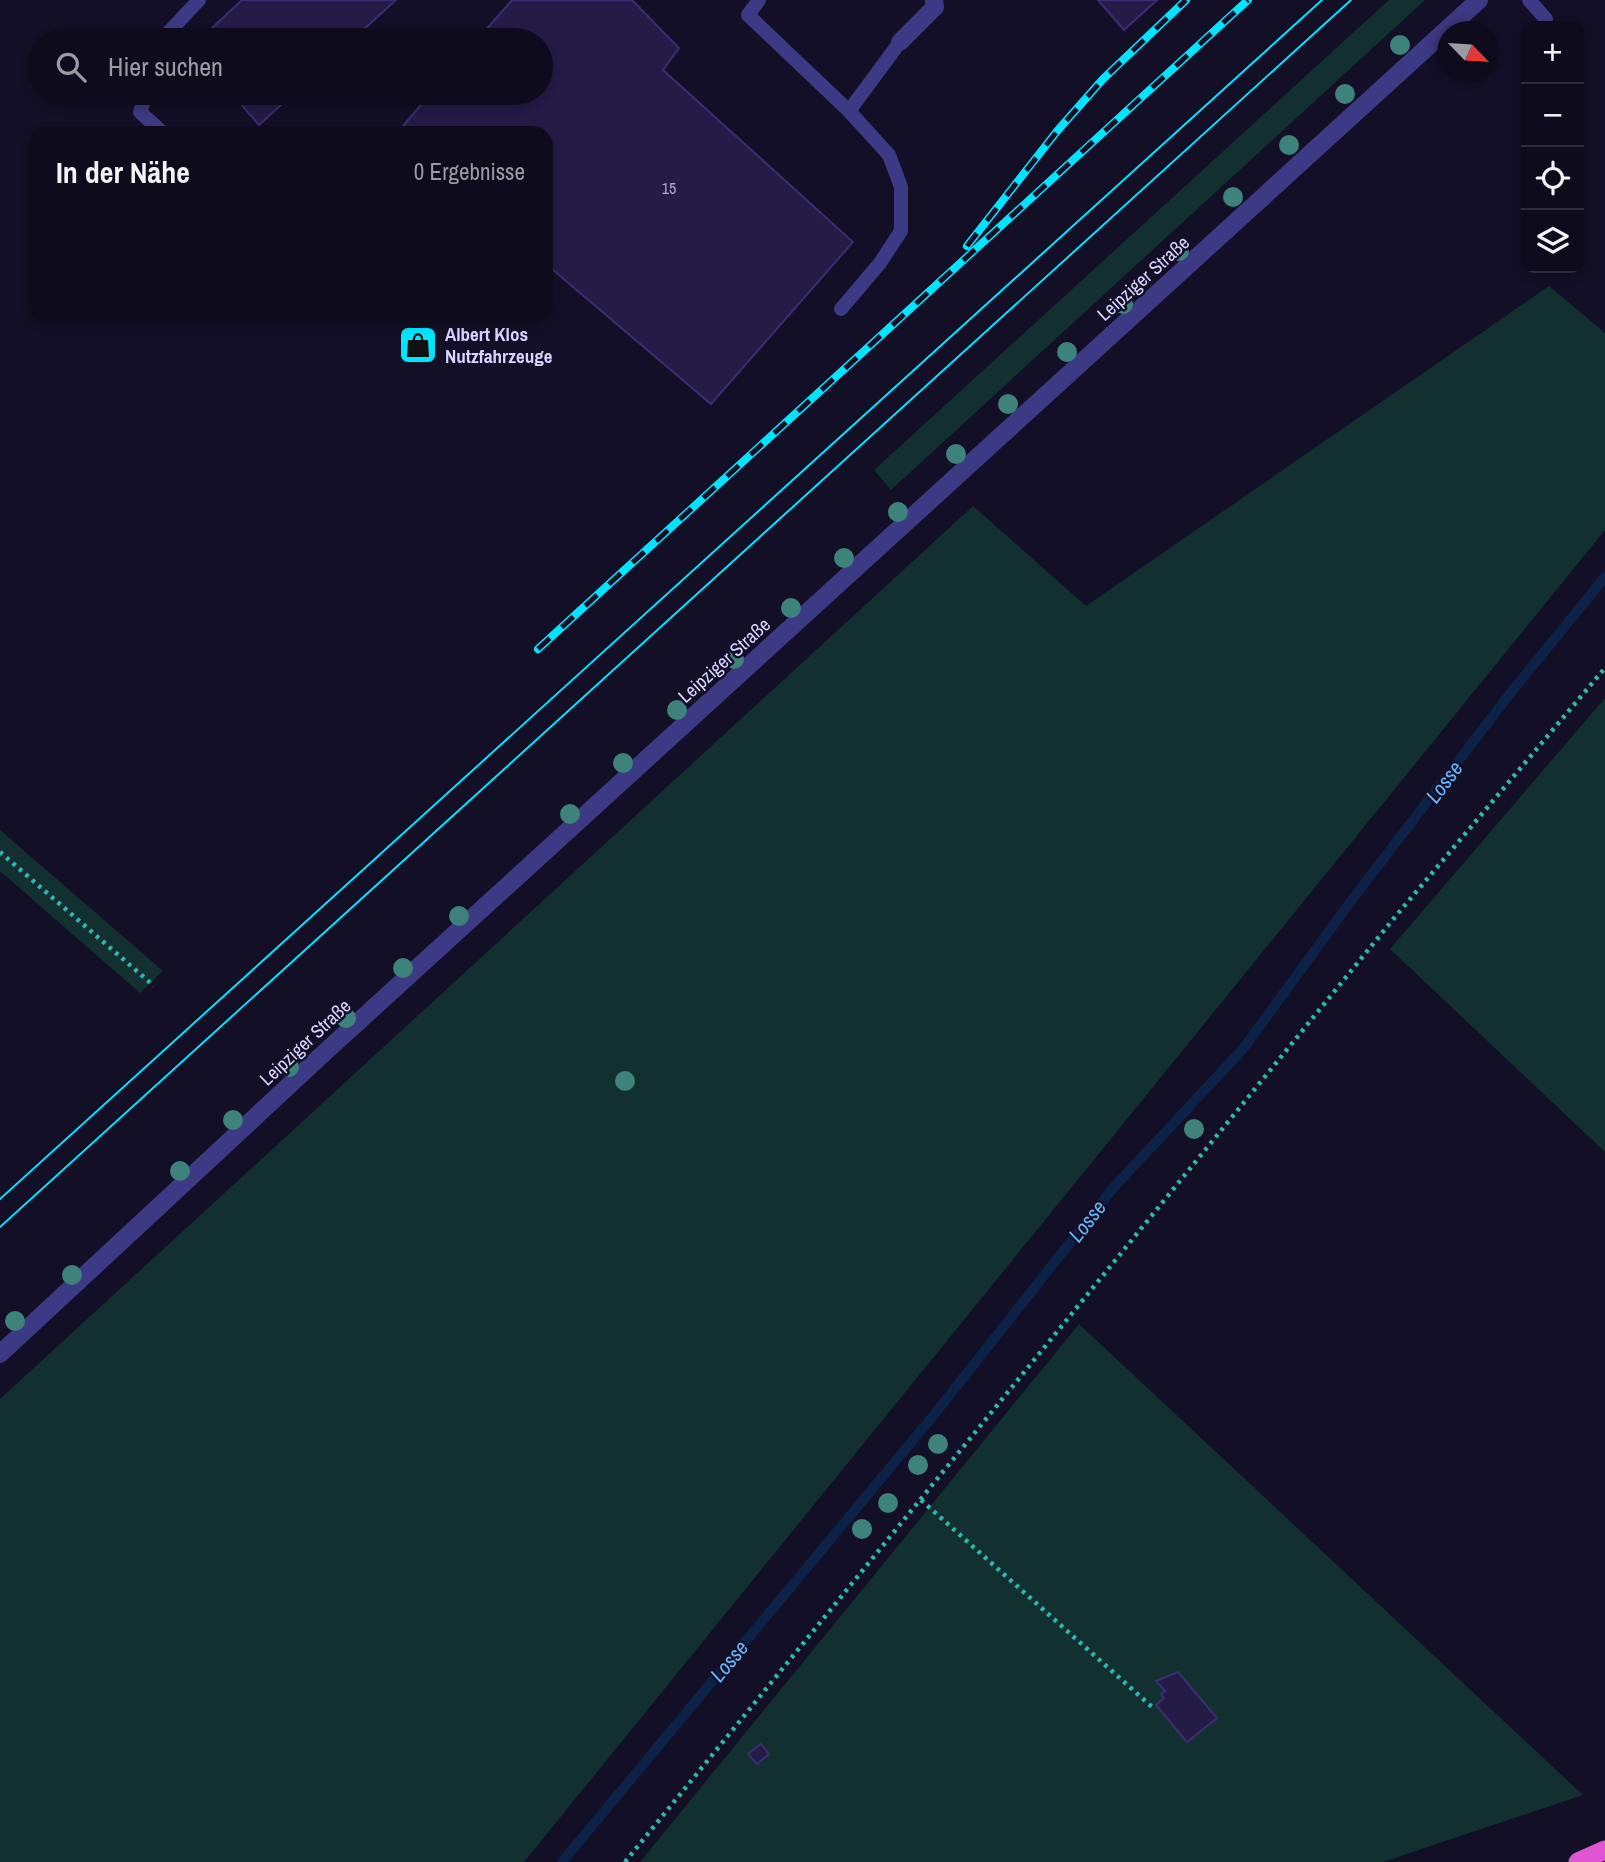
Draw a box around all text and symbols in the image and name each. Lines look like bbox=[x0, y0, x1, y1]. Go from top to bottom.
north arrow bbox=[1437, 21, 1500, 84]
map controls bbox=[1521, 21, 1584, 273]
button: + bbox=[1521, 21, 1584, 84]
search box bbox=[28, 28, 553, 105]
icon: search bbox=[52, 48, 90, 86]
text: Hier suchen bbox=[108, 49, 223, 84]
button: − bbox=[1521, 84, 1584, 147]
button: locate bbox=[1521, 147, 1584, 210]
text: In der Nähe bbox=[56, 152, 190, 192]
text: 0 Ergebnisse bbox=[414, 156, 525, 187]
house number: 15 bbox=[662, 177, 676, 199]
button: layers bbox=[1521, 210, 1584, 273]
street label: Leipziger Straße bbox=[1091, 230, 1195, 326]
place label: Albert Klos Nutzfahrzeuge bbox=[445, 321, 553, 369]
shop icon: Albert Klos Nutzfahrzeuge bbox=[397, 324, 439, 366]
street label: Leipziger Straße bbox=[672, 612, 776, 708]
water label: Losse bbox=[1419, 755, 1469, 809]
street label: Leipziger Straße bbox=[254, 993, 356, 1091]
water label: Losse bbox=[1061, 1194, 1113, 1248]
water label: Losse bbox=[703, 1634, 755, 1688]

